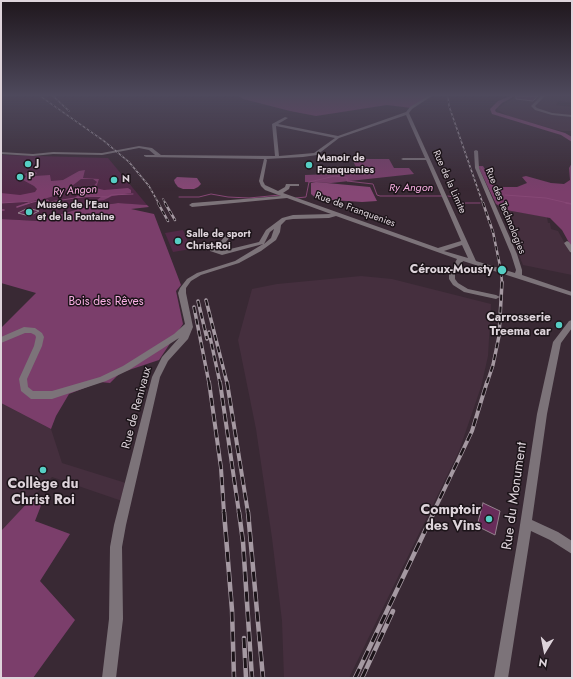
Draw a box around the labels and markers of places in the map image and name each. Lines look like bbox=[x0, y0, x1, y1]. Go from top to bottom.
place label: Manoir de Franquenies bbox=[317, 153, 374, 176]
place label: J bbox=[36, 158, 39, 170]
marker: J bbox=[23, 159, 33, 169]
marker: Manoir de Franquenies bbox=[304, 160, 314, 170]
place label: P bbox=[28, 171, 34, 183]
marker: P bbox=[15, 172, 25, 182]
place label: N bbox=[122, 174, 130, 186]
marker: N bbox=[109, 175, 119, 185]
place label: Musée de l'Eau et de la Fontaine bbox=[37, 200, 115, 224]
marker: Musée de l'Eau et de la Fontaine bbox=[24, 207, 34, 217]
place label: Salle de sport Christ-Roi bbox=[186, 229, 251, 252]
marker: Salle de sport Christ-Roi bbox=[173, 236, 183, 246]
place label: Céroux-Mousty bbox=[410, 263, 493, 277]
marker: Céroux-Mousty bbox=[496, 264, 508, 276]
place label: Carrosserie Treema car bbox=[486, 311, 551, 339]
marker: Carrosserie Treema car bbox=[554, 320, 564, 330]
marker: Collège du Christ Roi bbox=[38, 465, 48, 475]
place label: Collège du Christ Roi bbox=[7, 477, 79, 510]
place label: Comptoir des Vins bbox=[420, 503, 481, 536]
marker: Comptoir des Vins bbox=[484, 514, 494, 524]

